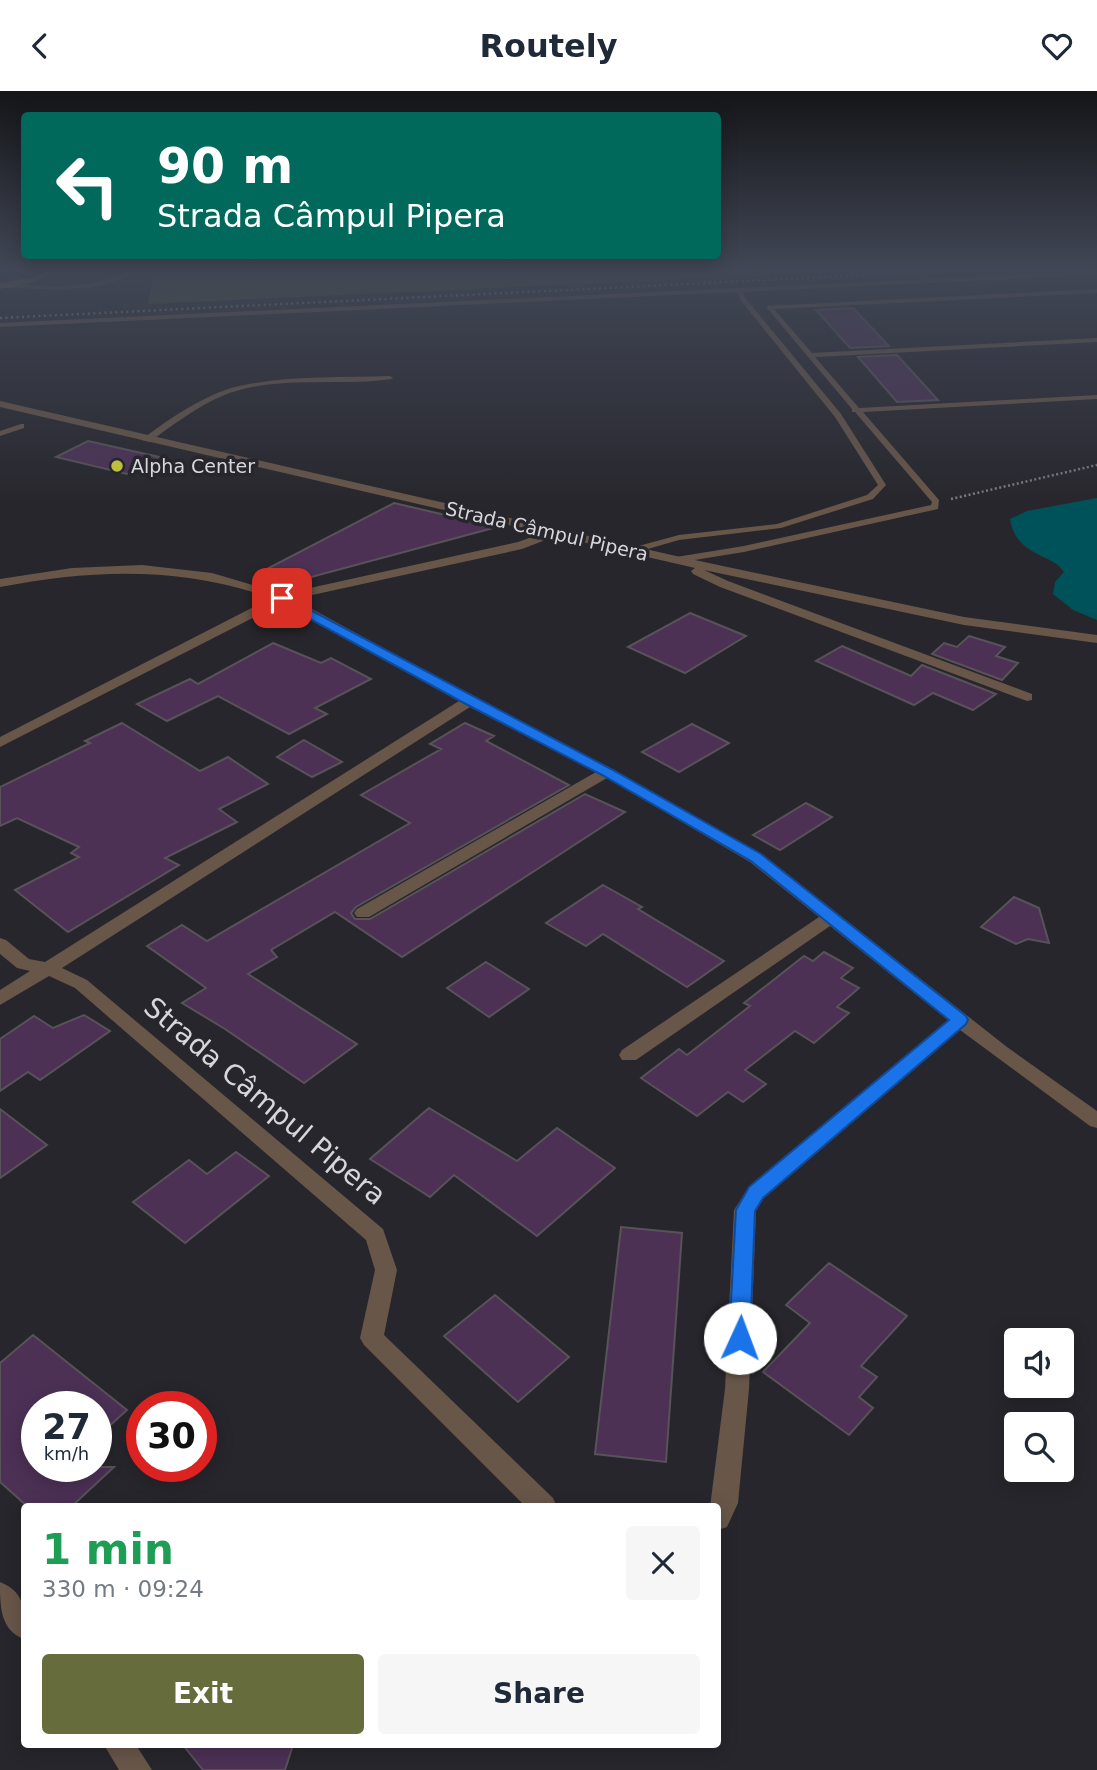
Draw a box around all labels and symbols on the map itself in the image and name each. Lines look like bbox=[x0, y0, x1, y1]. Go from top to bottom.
place label: Alpha Center bbox=[131, 455, 255, 477]
marker: Alpha Center bbox=[109, 458, 125, 474]
street label: Strada Câmpul Pipera bbox=[444, 497, 650, 565]
pin bbox=[252, 568, 312, 628]
street label: Strada Câmpul Pipera bbox=[138, 990, 392, 1212]
position arrow bbox=[703, 1301, 777, 1375]
speed limit sign: 30 bbox=[126, 1391, 217, 1482]

